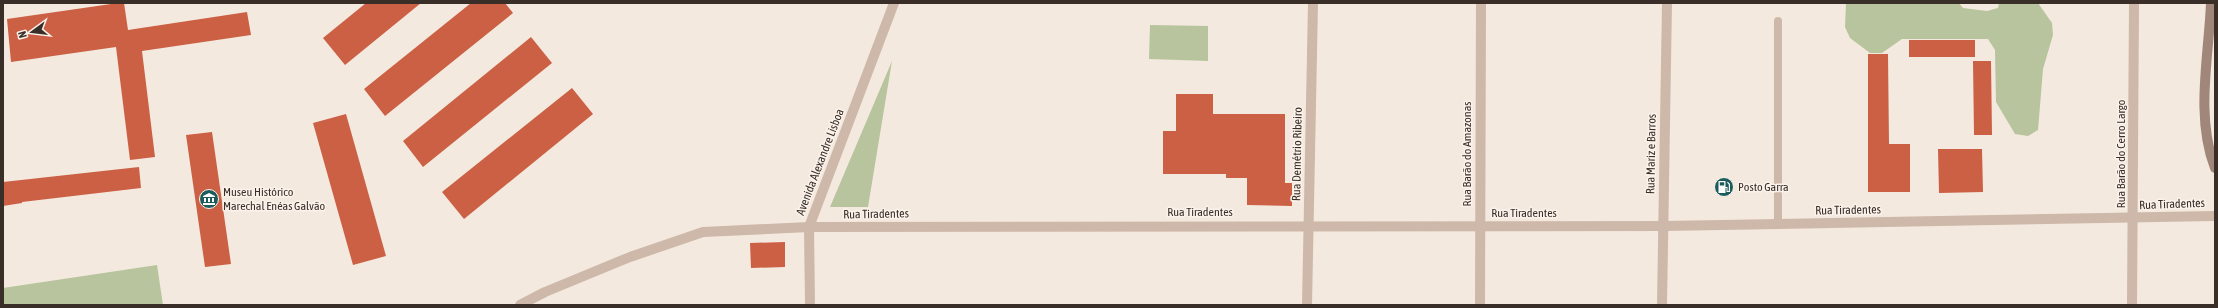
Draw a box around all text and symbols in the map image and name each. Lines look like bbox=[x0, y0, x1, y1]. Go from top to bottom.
north arrow bbox=[12, 12, 52, 52]
text: N bbox=[16, 30, 29, 39]
street label: Rua Barão do Cerro Largo bbox=[2114, 99, 2128, 208]
street label: Rua Barão do Amazonas bbox=[1460, 101, 1474, 207]
street label: Rua Demétrio Ribeiro bbox=[1289, 106, 1305, 201]
street label: Avenida Alexandre Lisboa bbox=[793, 107, 847, 217]
street label: Rua Mariz e Barros bbox=[1643, 114, 1659, 194]
fuel station icon: Posto Garra bbox=[1713, 176, 1735, 198]
place label: Posto Garra bbox=[1738, 180, 1789, 194]
place label: Museu Histórico Marechal Enéas Galvão bbox=[223, 185, 325, 213]
museum icon: Museu Histórico Marechal Enéas Galvão bbox=[198, 188, 220, 210]
street label: Rua Tiradentes bbox=[2139, 196, 2205, 212]
street label: Rua Tiradentes bbox=[1815, 202, 1881, 218]
street label: Rua Tiradentes bbox=[1167, 205, 1233, 219]
street label: Rua Tiradentes bbox=[843, 206, 909, 222]
street label: Rua Tiradentes bbox=[1491, 206, 1557, 220]

